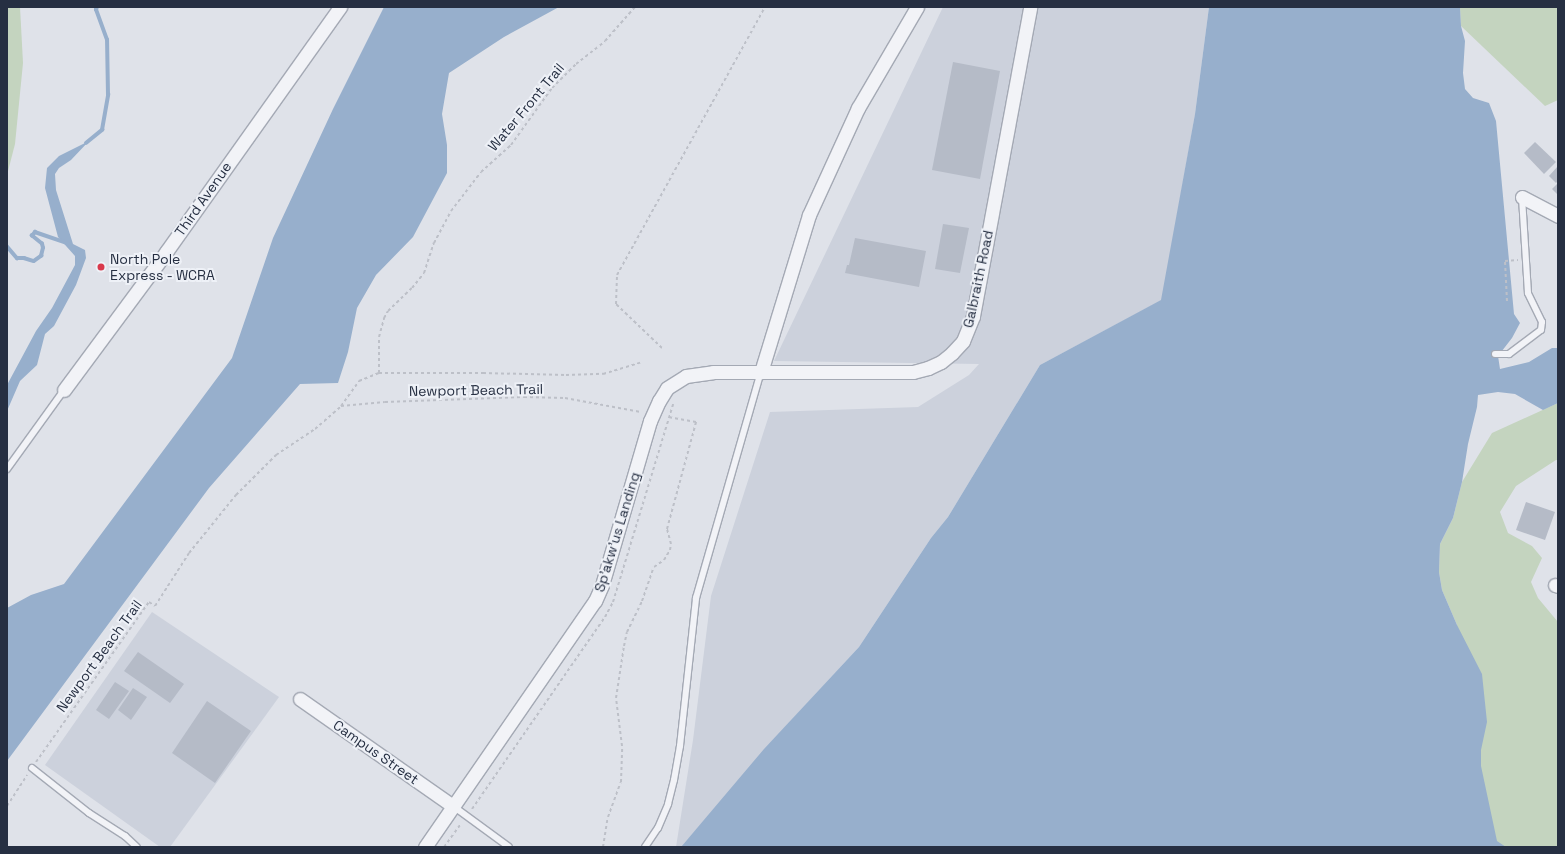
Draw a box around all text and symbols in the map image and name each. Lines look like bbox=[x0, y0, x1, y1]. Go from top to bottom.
street label: Water Front Trail bbox=[484, 60, 568, 154]
street label: Third Avenue bbox=[171, 158, 235, 240]
street label: Galbraith Road bbox=[959, 229, 997, 329]
place label: North Pole Express - WCRA bbox=[110, 251, 216, 284]
marker: North Pole Express - WCRA bbox=[95, 261, 107, 273]
street label: Newport Beach Trail bbox=[409, 380, 543, 400]
street label: Sp’akw’us Landing bbox=[591, 470, 643, 594]
street label: Newport Beach Trail bbox=[53, 597, 145, 715]
street label: Campus Street bbox=[330, 716, 422, 788]

